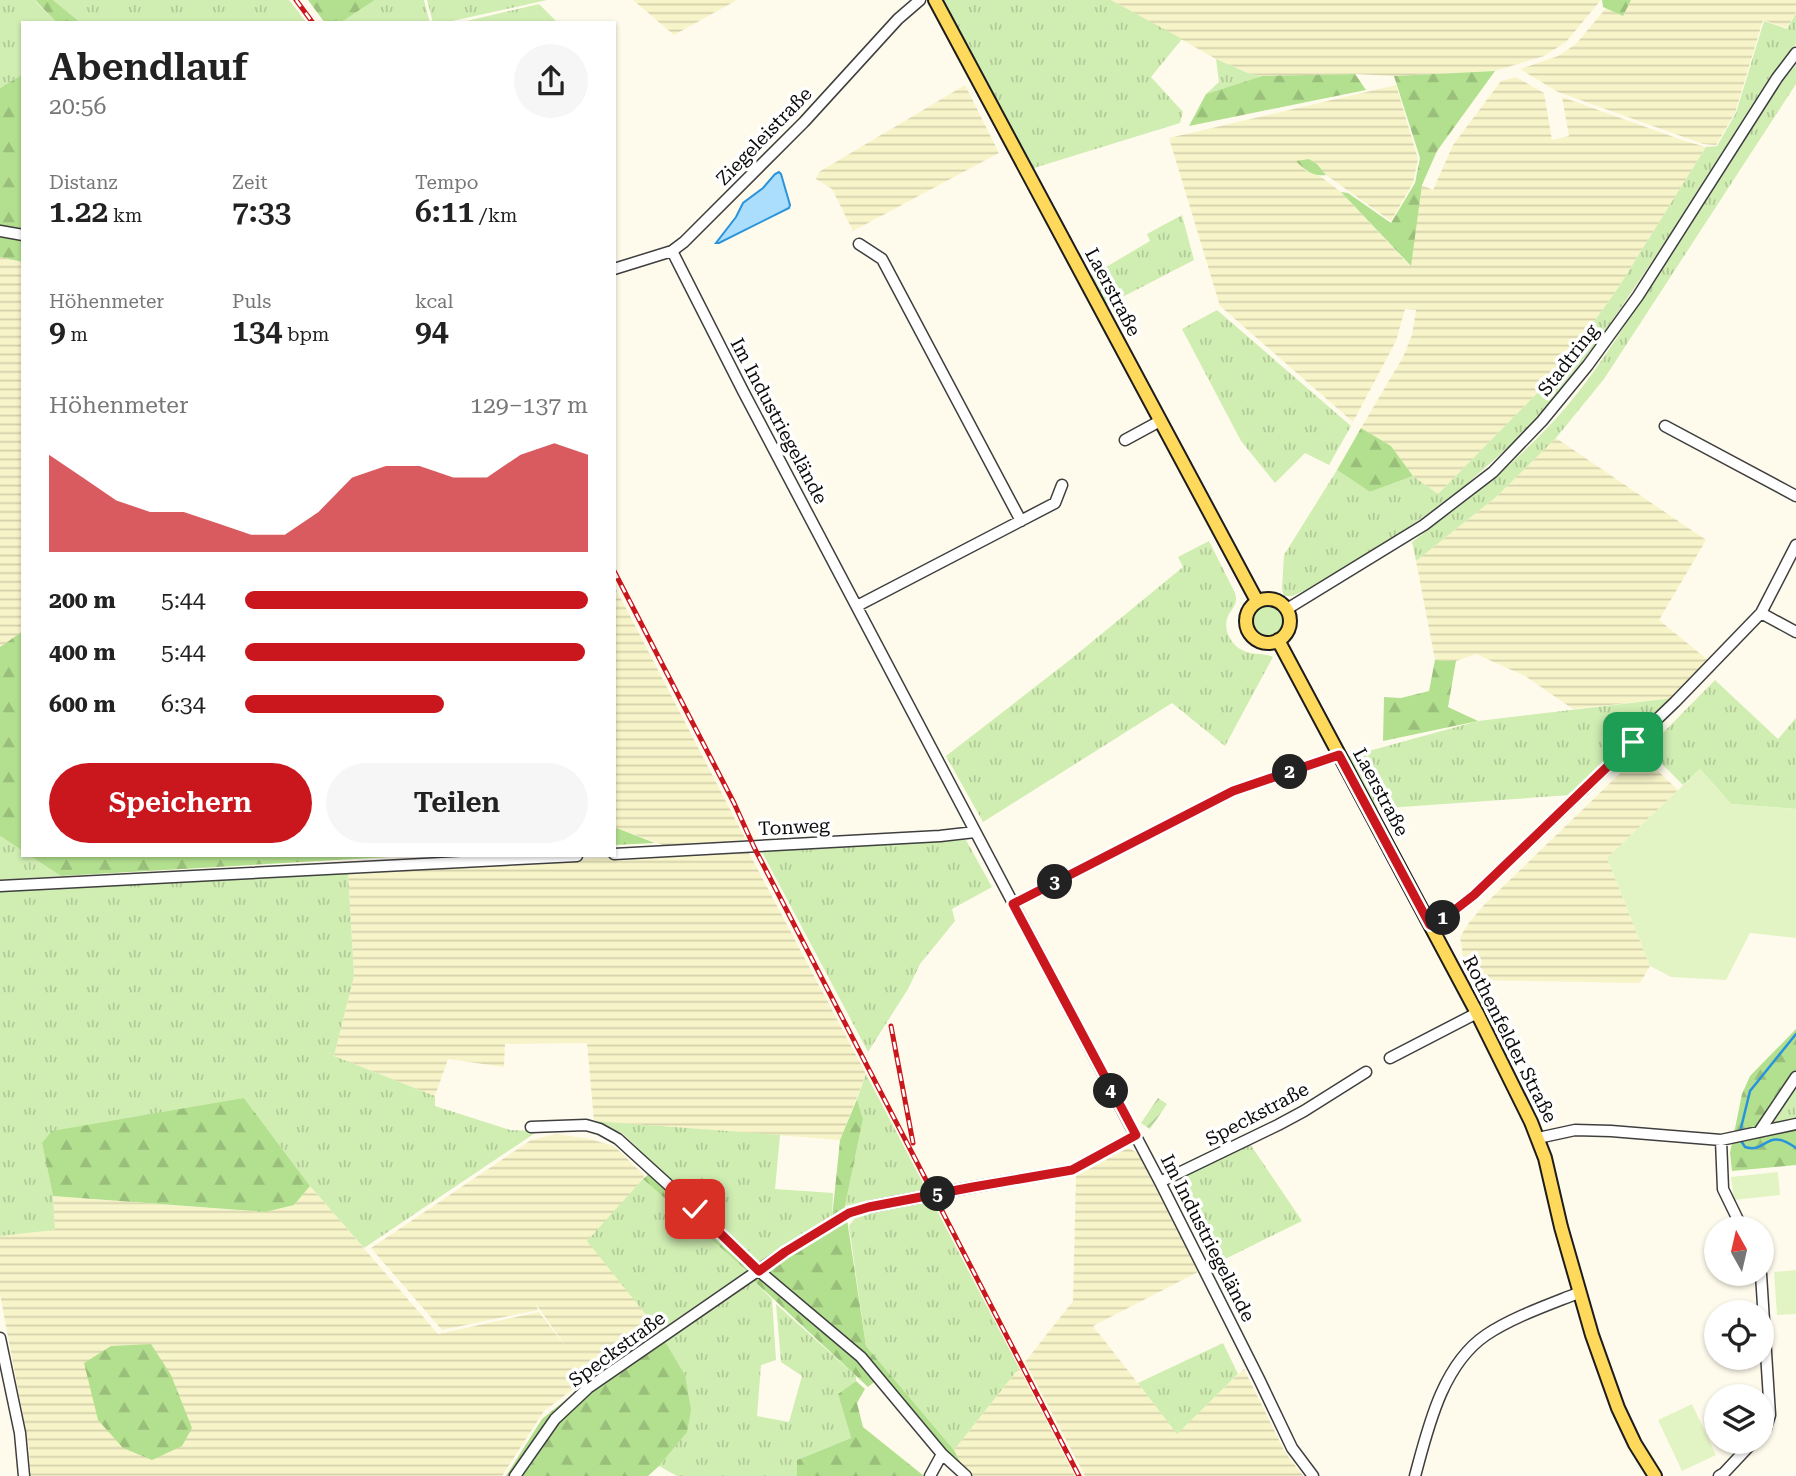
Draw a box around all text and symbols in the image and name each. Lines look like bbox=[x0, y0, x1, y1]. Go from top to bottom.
button: share bbox=[514, 44, 588, 118]
text: Abendlauf bbox=[49, 45, 248, 89]
street label: Ziegeleistraße bbox=[711, 82, 817, 190]
text: 20:56 bbox=[49, 93, 106, 120]
text: Distanz bbox=[49, 171, 117, 194]
text: Zeit bbox=[232, 171, 268, 194]
text: Tempo bbox=[415, 171, 478, 194]
text: 1.22 bbox=[49, 194, 108, 229]
text: 7:33 bbox=[232, 194, 291, 229]
text: 6:11 bbox=[415, 194, 474, 229]
text: km bbox=[108, 204, 142, 227]
text: /km bbox=[474, 204, 517, 227]
street label: Laerstraße bbox=[1080, 244, 1146, 340]
text: Höhenmeter bbox=[49, 290, 164, 313]
text: Puls bbox=[232, 290, 271, 313]
text: kcal bbox=[415, 290, 453, 313]
text: 9 bbox=[49, 313, 66, 348]
text: 134 bbox=[232, 313, 282, 348]
text: 94 bbox=[415, 313, 449, 348]
street label: Stadtring bbox=[1533, 319, 1603, 401]
text: m bbox=[66, 323, 88, 346]
text: bpm bbox=[282, 323, 329, 346]
street label: Im Industriegelände bbox=[726, 334, 832, 508]
text: Höhenmeter bbox=[49, 392, 188, 419]
text: 129–137 m bbox=[470, 392, 588, 419]
text: 200 m bbox=[49, 587, 116, 614]
text: 5:44 bbox=[161, 587, 206, 614]
text: 400 m bbox=[49, 639, 116, 666]
text: 5:44 bbox=[161, 639, 206, 666]
text: 600 m bbox=[49, 691, 116, 718]
text: 6:34 bbox=[161, 691, 206, 718]
pin bbox=[1603, 712, 1663, 772]
icon: arrive bbox=[1614, 723, 1652, 761]
street label: Laerstraße bbox=[1348, 744, 1414, 840]
pin: 2 bbox=[1272, 754, 1308, 790]
text: 2 bbox=[1284, 760, 1295, 783]
button: Speichern bbox=[49, 763, 312, 843]
button: Teilen bbox=[326, 763, 588, 843]
street label: Tonweg bbox=[758, 814, 831, 840]
pin: 3 bbox=[1038, 864, 1072, 900]
text: 3 bbox=[1049, 870, 1060, 893]
pin: 1 bbox=[1426, 900, 1460, 936]
text: 1 bbox=[1437, 906, 1448, 929]
street label: Rothenfelder Straße bbox=[1458, 952, 1562, 1126]
pin: 4 bbox=[1094, 1074, 1128, 1108]
street label: Speckstraße bbox=[1201, 1077, 1313, 1151]
text: 4 bbox=[1105, 1079, 1116, 1102]
street label: Im Industriegelände bbox=[1156, 1151, 1260, 1325]
pin: 5 bbox=[920, 1176, 956, 1212]
pin bbox=[665, 1179, 725, 1239]
text: 5 bbox=[932, 1182, 943, 1205]
icon: check bbox=[676, 1190, 714, 1228]
north arrow bbox=[1704, 1216, 1774, 1286]
map controls bbox=[1704, 1216, 1774, 1454]
button: locate bbox=[1704, 1300, 1774, 1370]
street label: Speckstraße bbox=[564, 1306, 670, 1392]
button: layers bbox=[1704, 1384, 1774, 1454]

